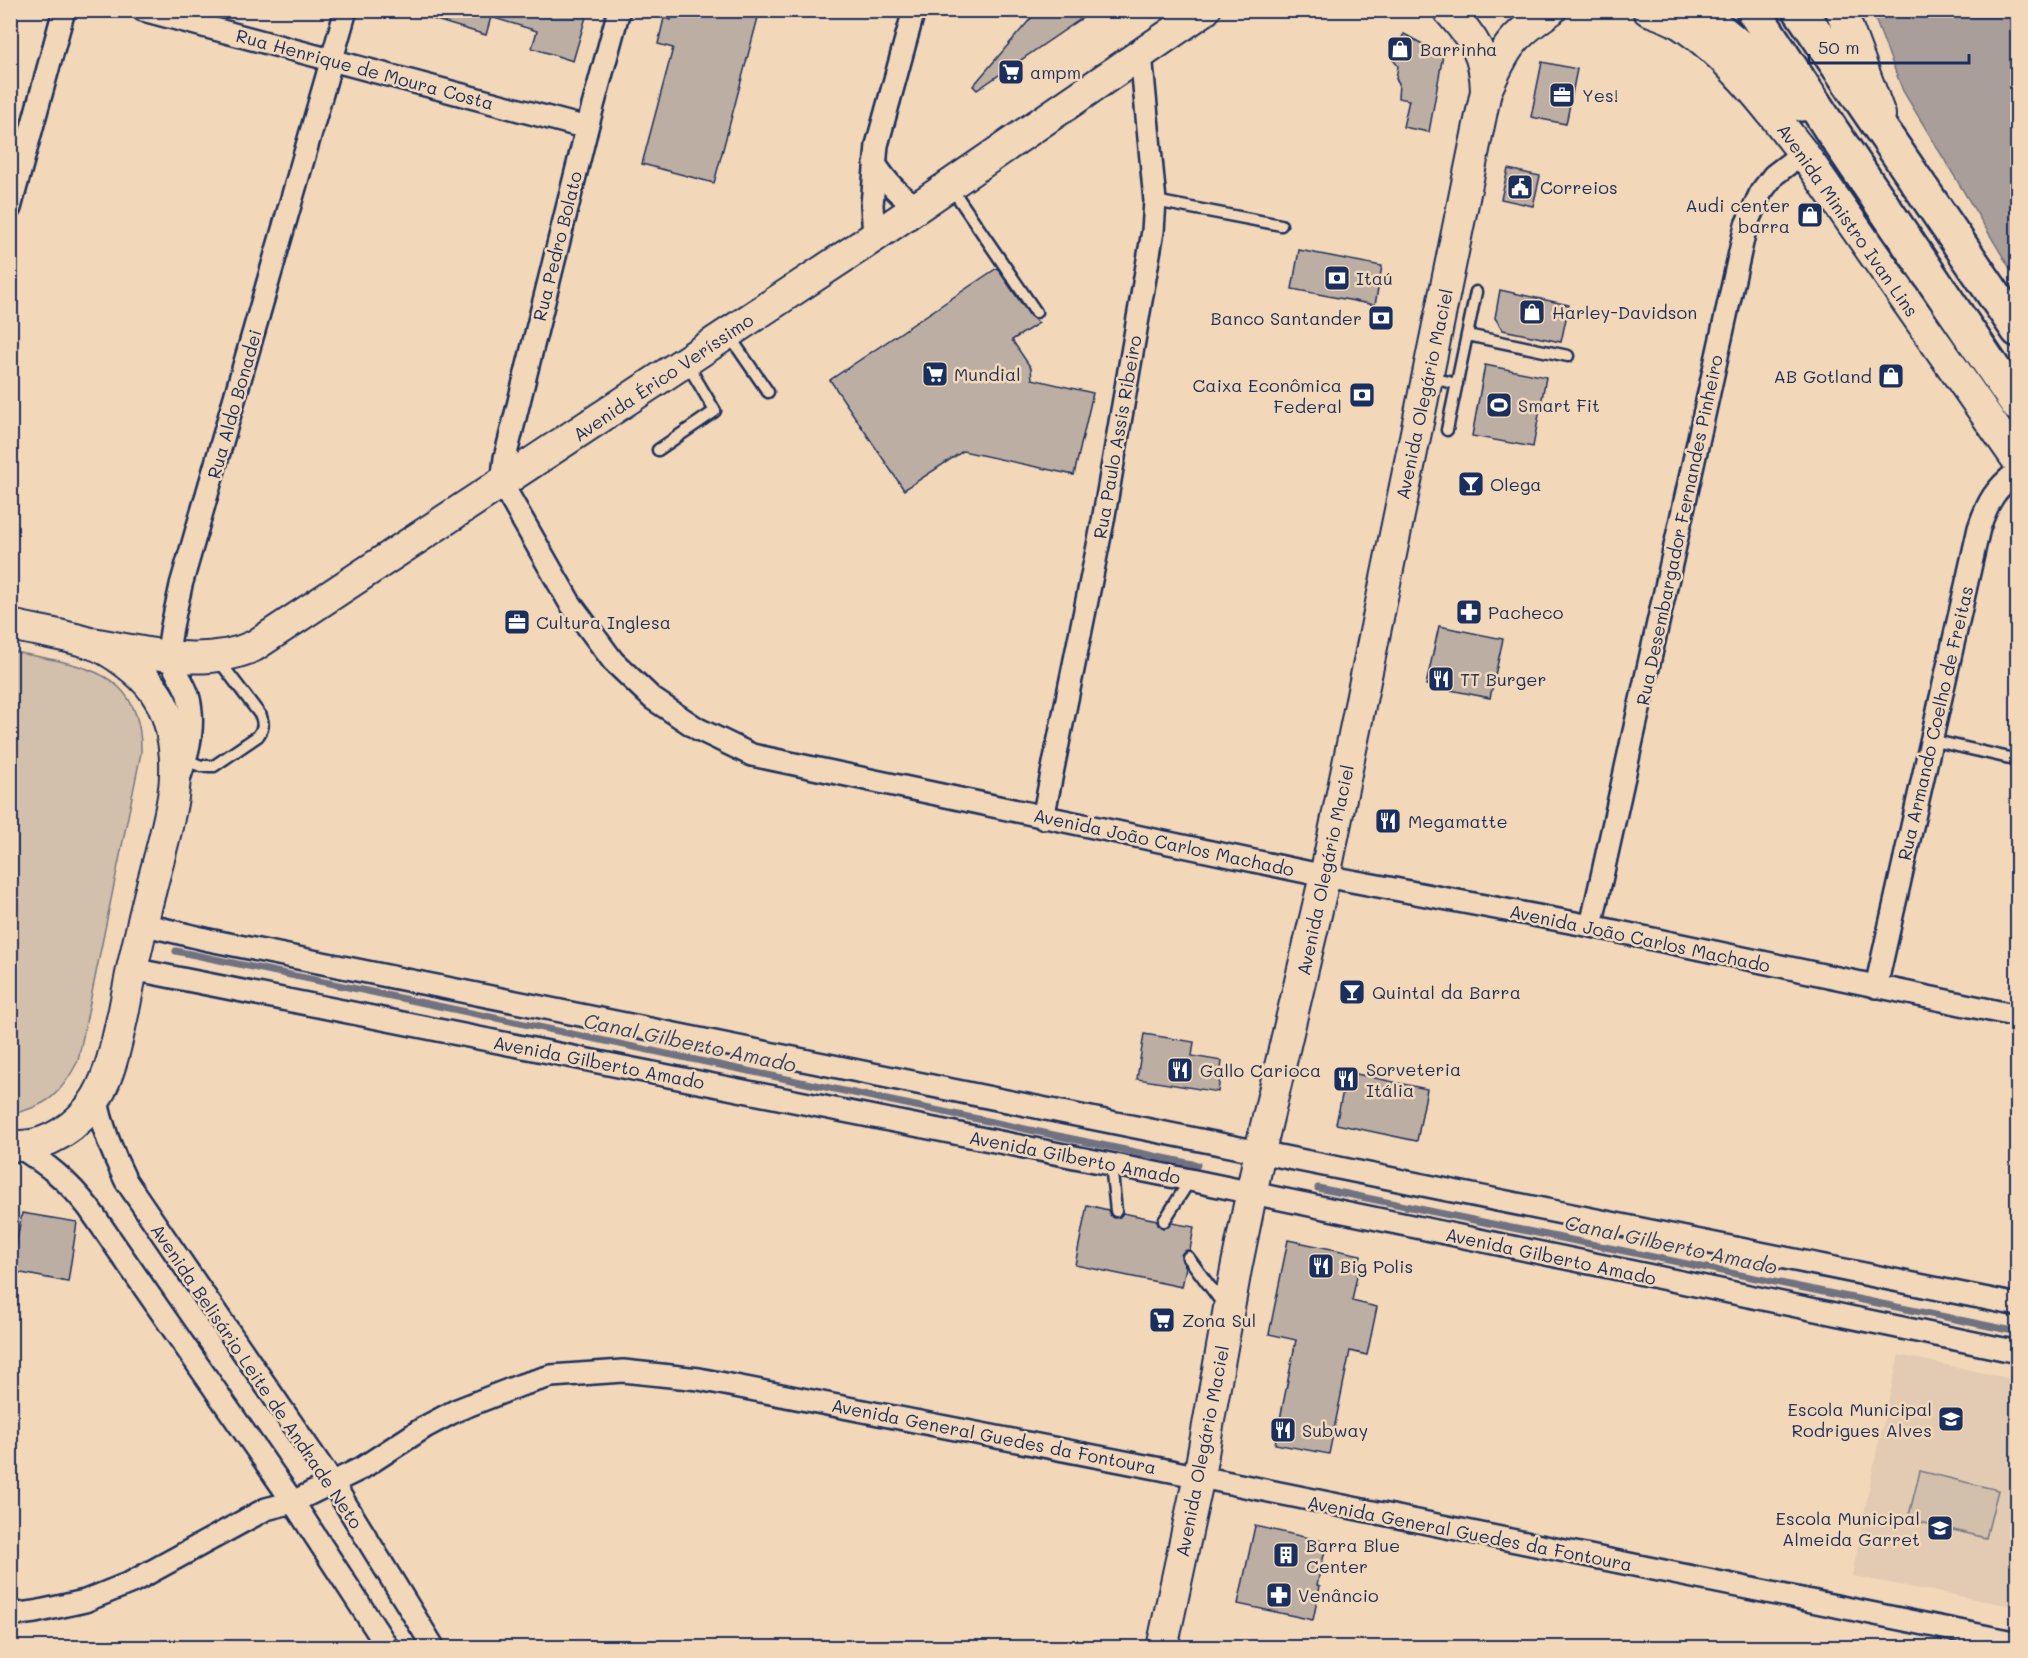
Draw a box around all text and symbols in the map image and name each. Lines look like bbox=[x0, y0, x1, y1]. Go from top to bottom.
street label: Rua Henrique de Moura Costa bbox=[234, 23, 496, 115]
scale bar bbox=[1809, 27, 1970, 65]
shop icon: Barrinha bbox=[1385, 34, 1415, 64]
text: 50 m bbox=[1818, 35, 1860, 59]
place label: Barrinha bbox=[1420, 37, 1497, 61]
supermarket icon: ampm bbox=[996, 57, 1026, 87]
place label: ampm bbox=[1030, 60, 1081, 84]
office icon: Yes! bbox=[1547, 80, 1577, 110]
place label: Yes! bbox=[1582, 83, 1618, 107]
street label: Avenida Ministro Ivan Lins bbox=[1772, 119, 1924, 321]
street label: Rua Pedro Bolato bbox=[527, 168, 587, 323]
public building icon: Correios bbox=[1505, 172, 1535, 202]
place label: Correios bbox=[1540, 175, 1618, 199]
place label: Audi center barra bbox=[1685, 193, 1790, 238]
shop icon: Audi center barra bbox=[1795, 200, 1825, 230]
bank icon: Itaú bbox=[1322, 263, 1352, 293]
place label: Itaú bbox=[1356, 266, 1393, 290]
street label: Avenida Olegário Maciel bbox=[1390, 286, 1458, 502]
shop icon: Harley-Davidson bbox=[1517, 297, 1547, 327]
place label: Harley-Davidson bbox=[1552, 300, 1697, 324]
bank icon: Banco Santander bbox=[1366, 303, 1396, 333]
place label: Banco Santander bbox=[1211, 306, 1362, 330]
street label: Avenida Érico Veríssimo bbox=[568, 307, 758, 446]
street label: Rua Aldo Bonadei bbox=[201, 327, 267, 481]
street label: Rua Paulo Assis Ribeiro bbox=[1087, 333, 1147, 541]
street label: Rua Desembargador Fernandes Pinheiro bbox=[1630, 352, 1728, 707]
supermarket icon: Mundial bbox=[920, 359, 950, 389]
shop icon: AB Gotland bbox=[1876, 361, 1906, 391]
place label: Mundial bbox=[954, 362, 1021, 386]
place label: AB Gotland bbox=[1774, 364, 1872, 388]
place label: Caixa Econômica Federal bbox=[1192, 373, 1342, 418]
bank icon: Caixa Econômica Federal bbox=[1347, 380, 1377, 410]
sports icon: Smart Fit bbox=[1484, 390, 1514, 420]
place label: Smart Fit bbox=[1518, 393, 1600, 417]
bar icon: Olega bbox=[1456, 469, 1486, 499]
place label: Olega bbox=[1490, 472, 1542, 496]
street label: Rua Armando Coelho de Freitas bbox=[1892, 583, 1978, 863]
pharmacy icon: Pacheco bbox=[1454, 597, 1484, 627]
place label: Pacheco bbox=[1488, 600, 1564, 624]
office icon: Cultura Inglesa bbox=[502, 607, 532, 637]
place label: Cultura Inglesa bbox=[536, 610, 671, 634]
restaurant icon: TT Burger bbox=[1426, 664, 1456, 694]
place label: TT Burger bbox=[1460, 667, 1547, 691]
street label: Avenida Olegário Maciel bbox=[1291, 762, 1359, 978]
street label: Avenida João Carlos Machado bbox=[1032, 803, 1297, 881]
restaurant icon: Megamatte bbox=[1373, 806, 1403, 836]
place label: Megamatte bbox=[1408, 809, 1508, 833]
street label: Avenida João Carlos Machado bbox=[1508, 899, 1773, 977]
bar icon: Quintal da Barra bbox=[1337, 977, 1367, 1007]
place label: Quintal da Barra bbox=[1372, 980, 1521, 1004]
water label: Canal Gilberto Amado bbox=[581, 1007, 799, 1077]
street label: Avenida Gilberto Amado bbox=[491, 1030, 707, 1094]
restaurant icon: Gallo Carioca bbox=[1165, 1055, 1195, 1085]
place label: Sorveteria Itália bbox=[1366, 1057, 1461, 1102]
place label: Gallo Carioca bbox=[1200, 1058, 1321, 1082]
restaurant icon: Sorveteria Itália bbox=[1331, 1064, 1361, 1094]
street label: Avenida Gilberto Amado bbox=[967, 1125, 1183, 1189]
water label: Canal Gilberto Amado bbox=[1562, 1209, 1780, 1279]
street label: Avenida Belisário Leite de Andrade Neto bbox=[146, 1219, 369, 1534]
street label: Avenida Gilberto Amado bbox=[1444, 1222, 1659, 1290]
restaurant icon: Big Polis bbox=[1306, 1251, 1336, 1281]
place label: Big Polis bbox=[1340, 1254, 1413, 1278]
supermarket icon: Zona Sul bbox=[1147, 1305, 1177, 1335]
place label: Zona Sul bbox=[1182, 1308, 1256, 1332]
street label: Avenida Olegário Maciel bbox=[1170, 1343, 1234, 1559]
street label: Avenida General Guedes da Fontoura bbox=[830, 1393, 1158, 1479]
place label: Escola Municipal Rodrigues Alves bbox=[1788, 1397, 1932, 1442]
school or university icon: Escola Municipal Rodrigues Alves bbox=[1936, 1404, 1966, 1434]
restaurant icon: Subway bbox=[1268, 1415, 1298, 1445]
place label: Subway bbox=[1302, 1418, 1368, 1442]
street label: Avenida General Guedes da Fontoura bbox=[1306, 1490, 1634, 1576]
place label: Escola Municipal Almeida Garret bbox=[1776, 1506, 1920, 1551]
school or university icon: Escola Municipal Almeida Garret bbox=[1925, 1513, 1955, 1543]
place label: Barra Blue Center bbox=[1306, 1533, 1400, 1578]
building icon: Barra Blue Center bbox=[1271, 1540, 1301, 1570]
pharmacy icon: Venâncio bbox=[1264, 1580, 1294, 1610]
place label: Venâncio bbox=[1298, 1583, 1379, 1607]

